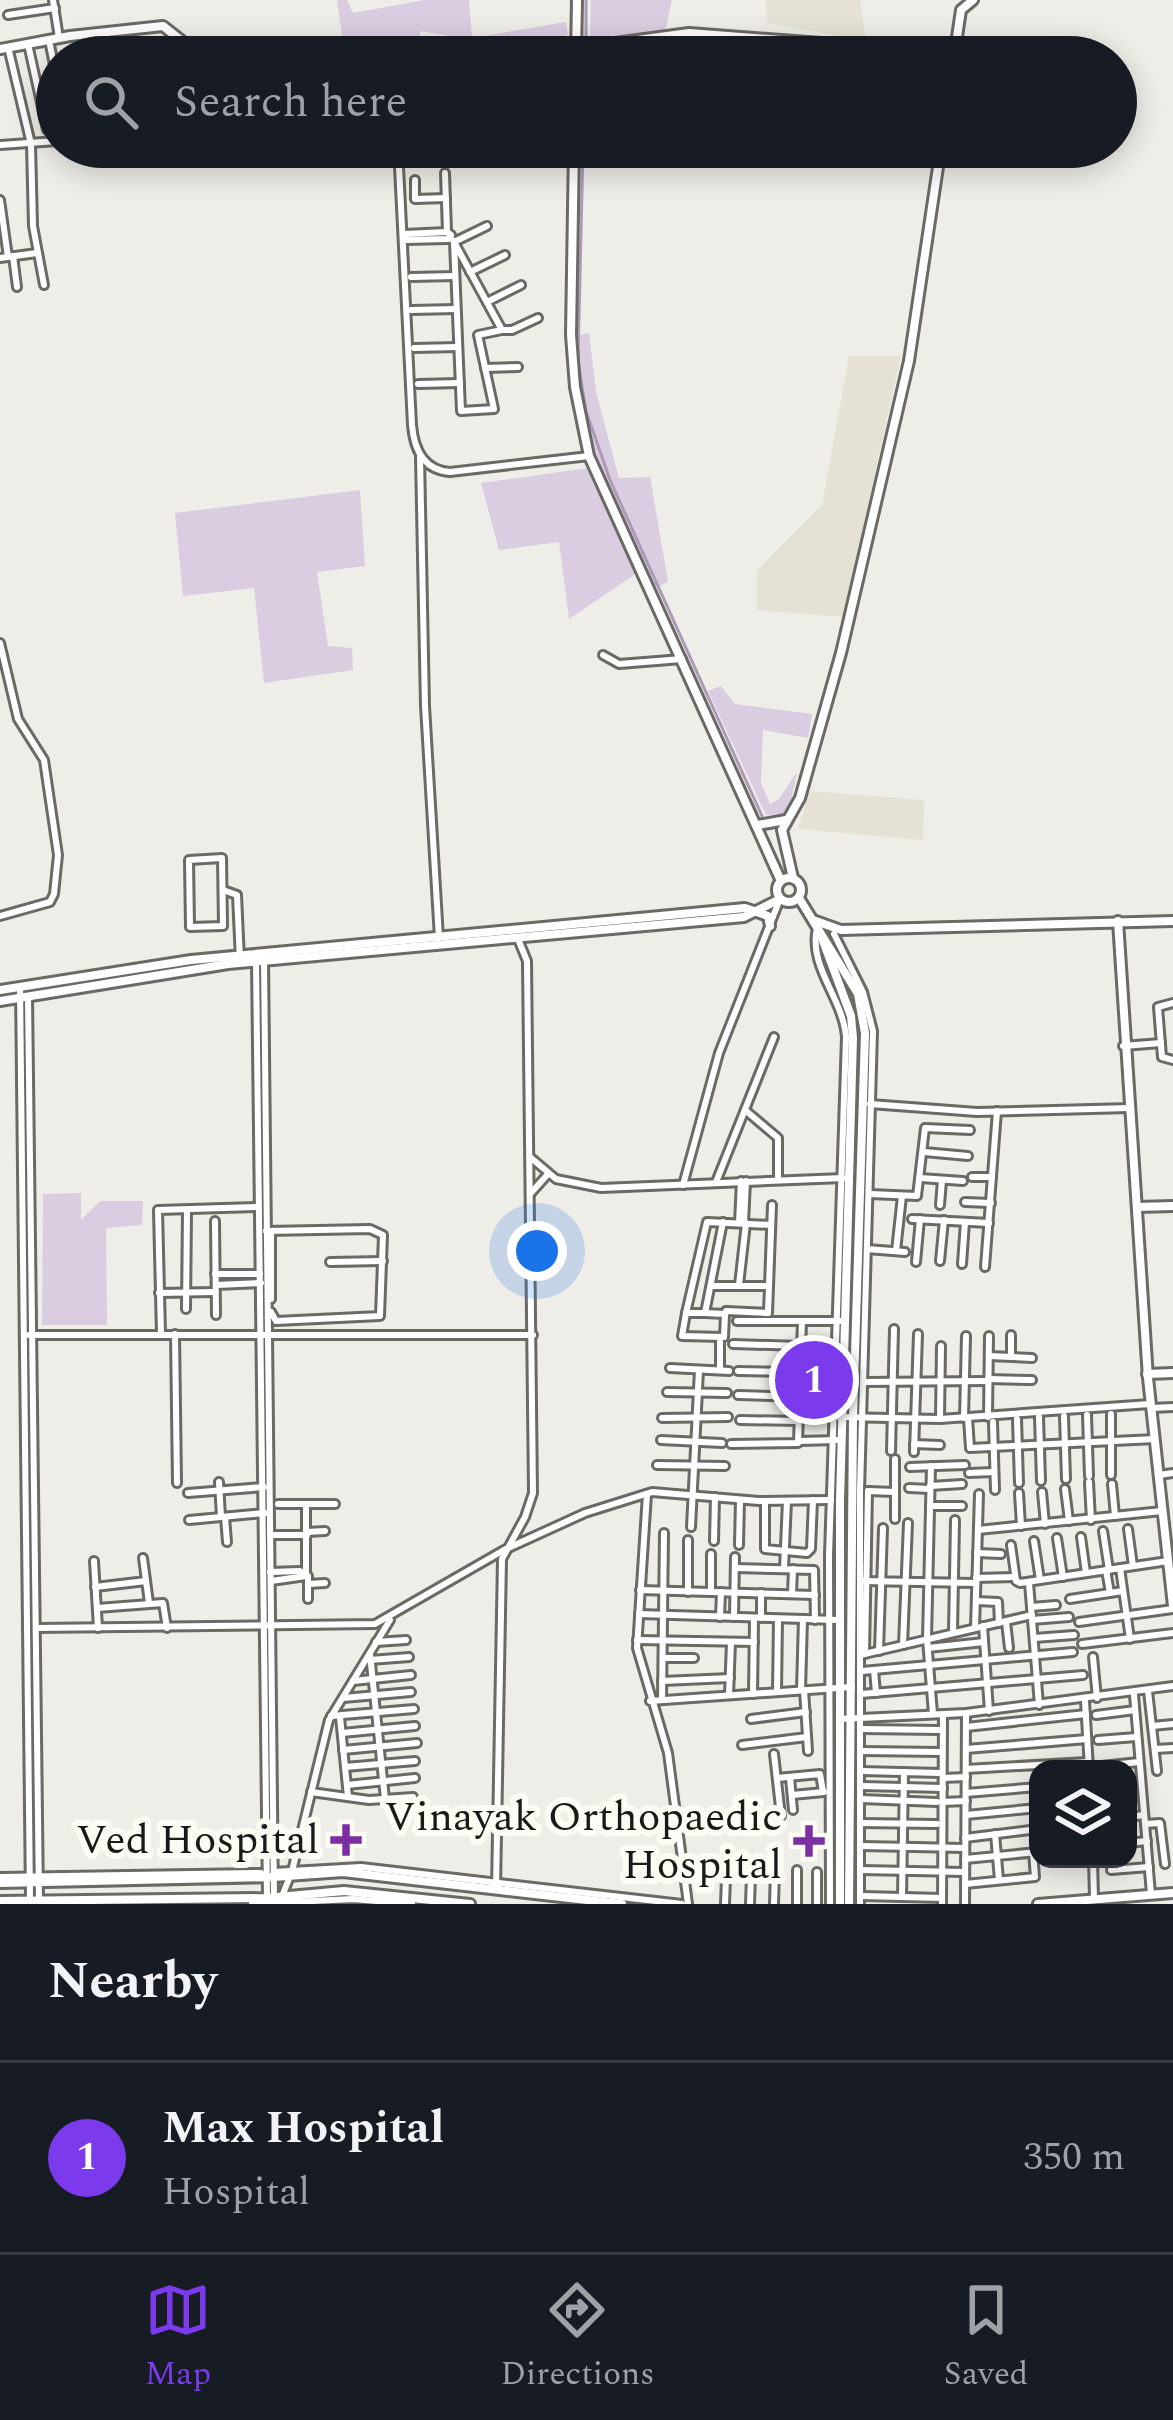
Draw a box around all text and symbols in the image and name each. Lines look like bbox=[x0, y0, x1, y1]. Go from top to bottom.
search box bbox=[36, 36, 1137, 168]
text: Search here bbox=[174, 68, 407, 137]
icon: search bbox=[78, 69, 144, 135]
your location bbox=[507, 1221, 567, 1281]
pin: 1 bbox=[775, 1335, 853, 1425]
map controls bbox=[1029, 1760, 1137, 1868]
button: layers bbox=[1029, 1760, 1137, 1868]
place label: Vinayak Orthopaedic Hospital bbox=[385, 1786, 782, 1897]
place label: Ved Hospital bbox=[76, 1809, 319, 1872]
marker: Ved Hospital bbox=[330, 1824, 362, 1856]
marker: Vinayak Orthopaedic Hospital bbox=[793, 1825, 825, 1857]
text: Nearby bbox=[48, 1943, 217, 2021]
text: Max Hospital bbox=[162, 2094, 444, 2163]
text: 1 bbox=[76, 2128, 98, 2187]
text: 350 m bbox=[1023, 2128, 1125, 2187]
text: Hospital bbox=[162, 2163, 310, 2222]
tab: Map bbox=[145, 2277, 211, 2399]
tab: Directions bbox=[500, 2277, 654, 2399]
tab: Saved bbox=[944, 2277, 1028, 2399]

